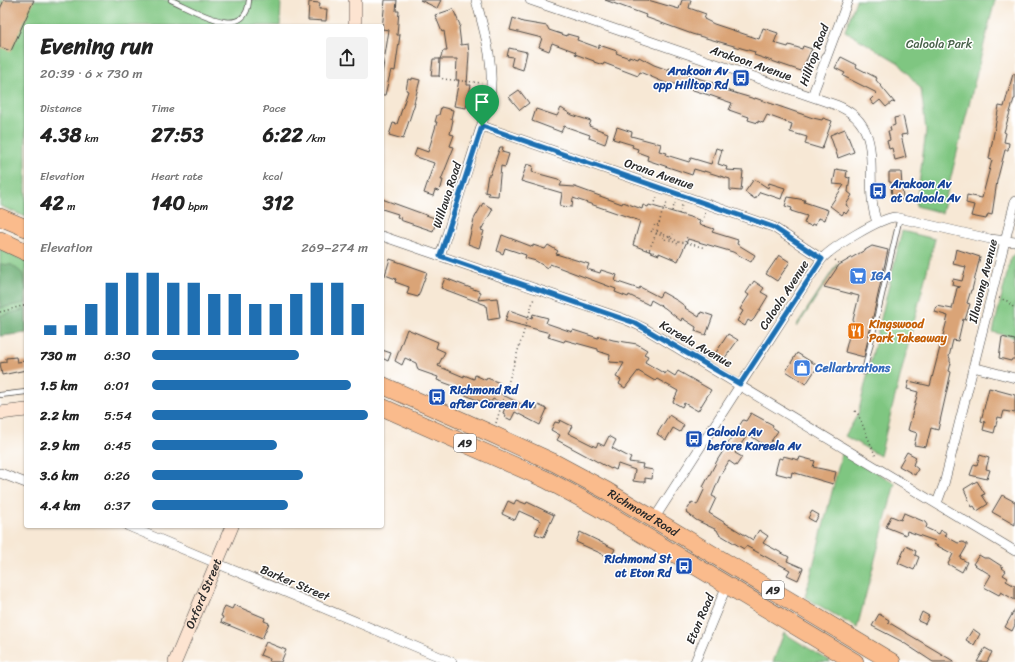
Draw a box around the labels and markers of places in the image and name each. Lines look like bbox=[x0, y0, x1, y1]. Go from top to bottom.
place label: Arakoon Av opp Hilltop Rd bbox=[653, 60, 730, 96]
bus stop icon: Arakoon Av opp Hilltop Rd bbox=[731, 68, 751, 88]
pin bbox=[465, 85, 499, 126]
place label: Arakoon Av at Caloola Av bbox=[890, 173, 962, 209]
bus stop icon: Arakoon Av at Caloola Av bbox=[868, 181, 888, 201]
place label: IGA bbox=[870, 265, 891, 287]
supermarket icon: IGA bbox=[848, 266, 868, 286]
place label: Kingswood Park Takeaway bbox=[868, 313, 948, 349]
restaurant icon: Kingswood Park Takeaway bbox=[846, 321, 866, 341]
place label: Cellarbrations bbox=[814, 357, 891, 379]
shop icon: Cellarbrations bbox=[792, 358, 812, 378]
place label: Richmond Rd after Coreen Av bbox=[449, 379, 536, 415]
bus stop icon: Richmond Rd after Coreen Av bbox=[427, 387, 447, 407]
place label: Caloola Av before Kareela Av bbox=[706, 421, 803, 457]
bus stop icon: Caloola Av before Kareela Av bbox=[684, 429, 704, 449]
place label: Richmond St at Eton Rd bbox=[604, 548, 673, 584]
bus stop icon: Richmond St at Eton Rd bbox=[674, 556, 694, 576]

